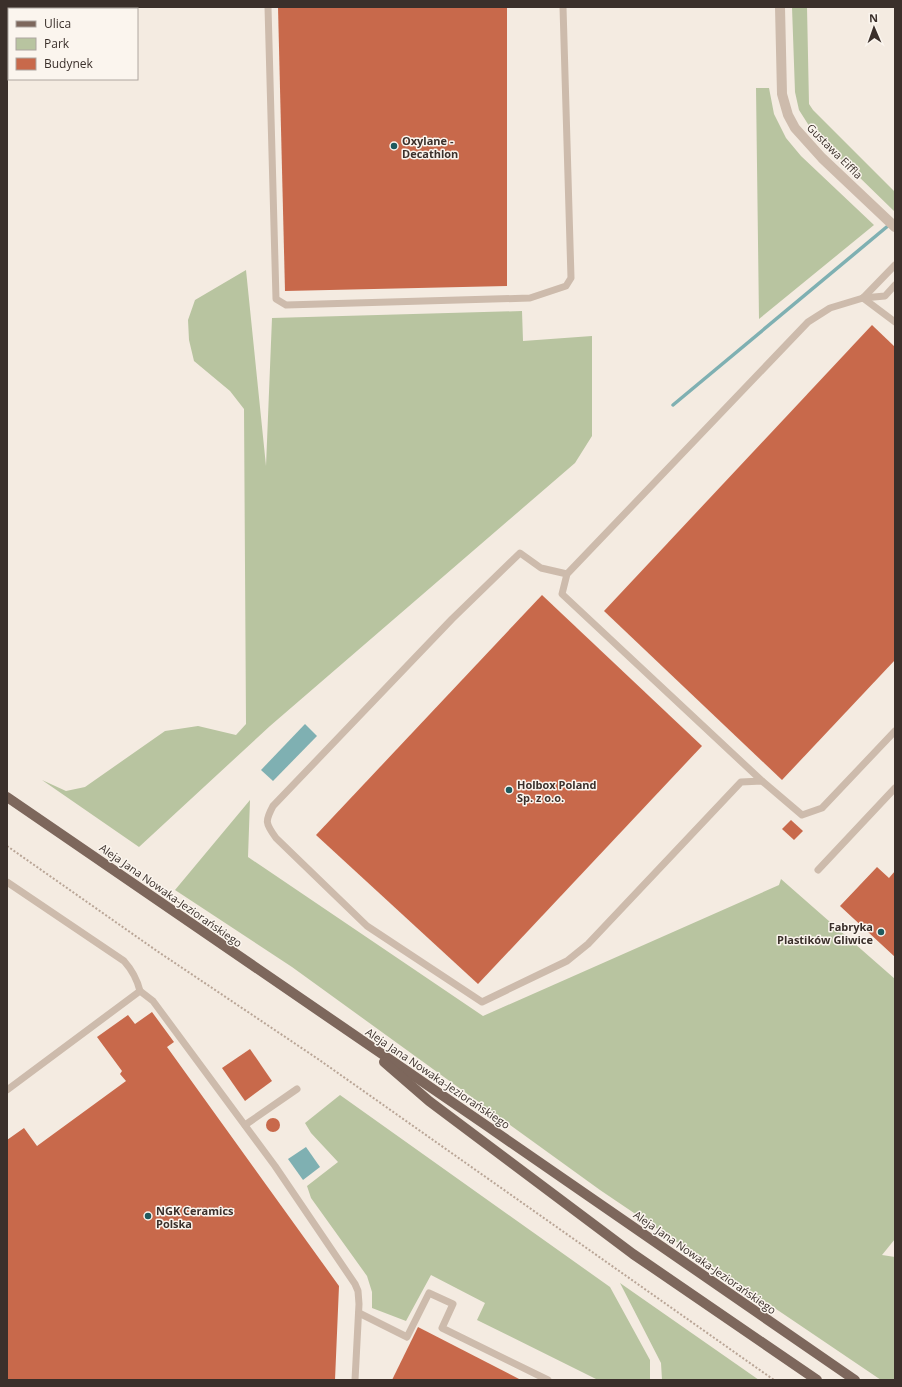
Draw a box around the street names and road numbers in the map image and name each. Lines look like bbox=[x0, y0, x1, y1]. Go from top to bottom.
street label: Gustawa Eiffla bbox=[804, 120, 866, 182]
street label: Aleja Jana Nowaka-Jeziorańskiego bbox=[97, 840, 246, 950]
street label: Aleja Jana Nowaka-Jeziorańskiego bbox=[363, 1024, 513, 1132]
street label: Aleja Jana Nowaka-Jeziorańskiego bbox=[631, 1207, 780, 1317]

